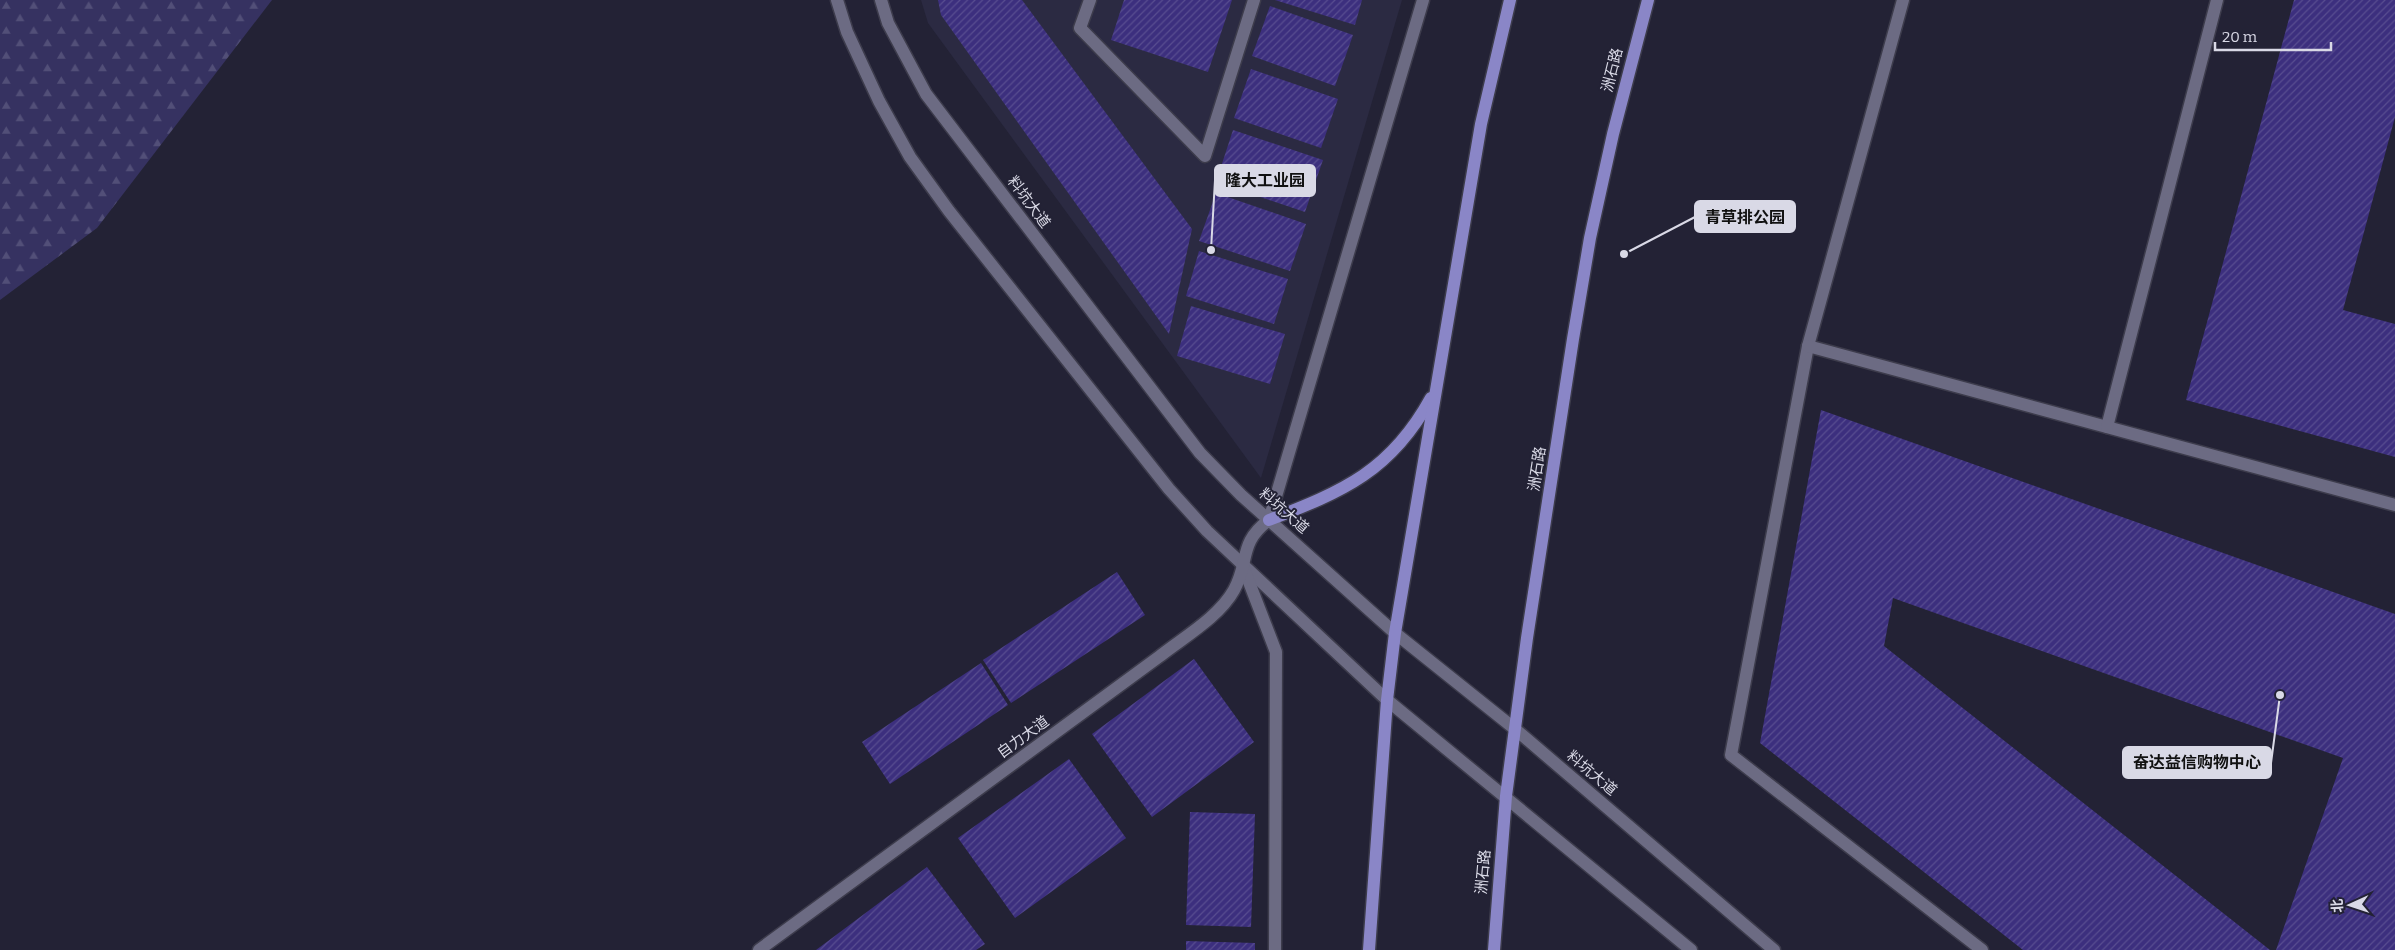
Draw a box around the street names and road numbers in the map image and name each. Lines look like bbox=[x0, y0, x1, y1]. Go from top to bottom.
street label: 洲石路 bbox=[1598, 46, 1626, 94]
street label: 料坑大道 bbox=[1004, 173, 1054, 231]
street label: 洲石路 bbox=[1525, 445, 1549, 493]
street label: 料坑大道 bbox=[1255, 485, 1313, 537]
street label: 自力大道 bbox=[993, 712, 1053, 762]
street label: 料坑大道 bbox=[1563, 747, 1621, 799]
street label: 洲石路 bbox=[1472, 849, 1494, 895]

